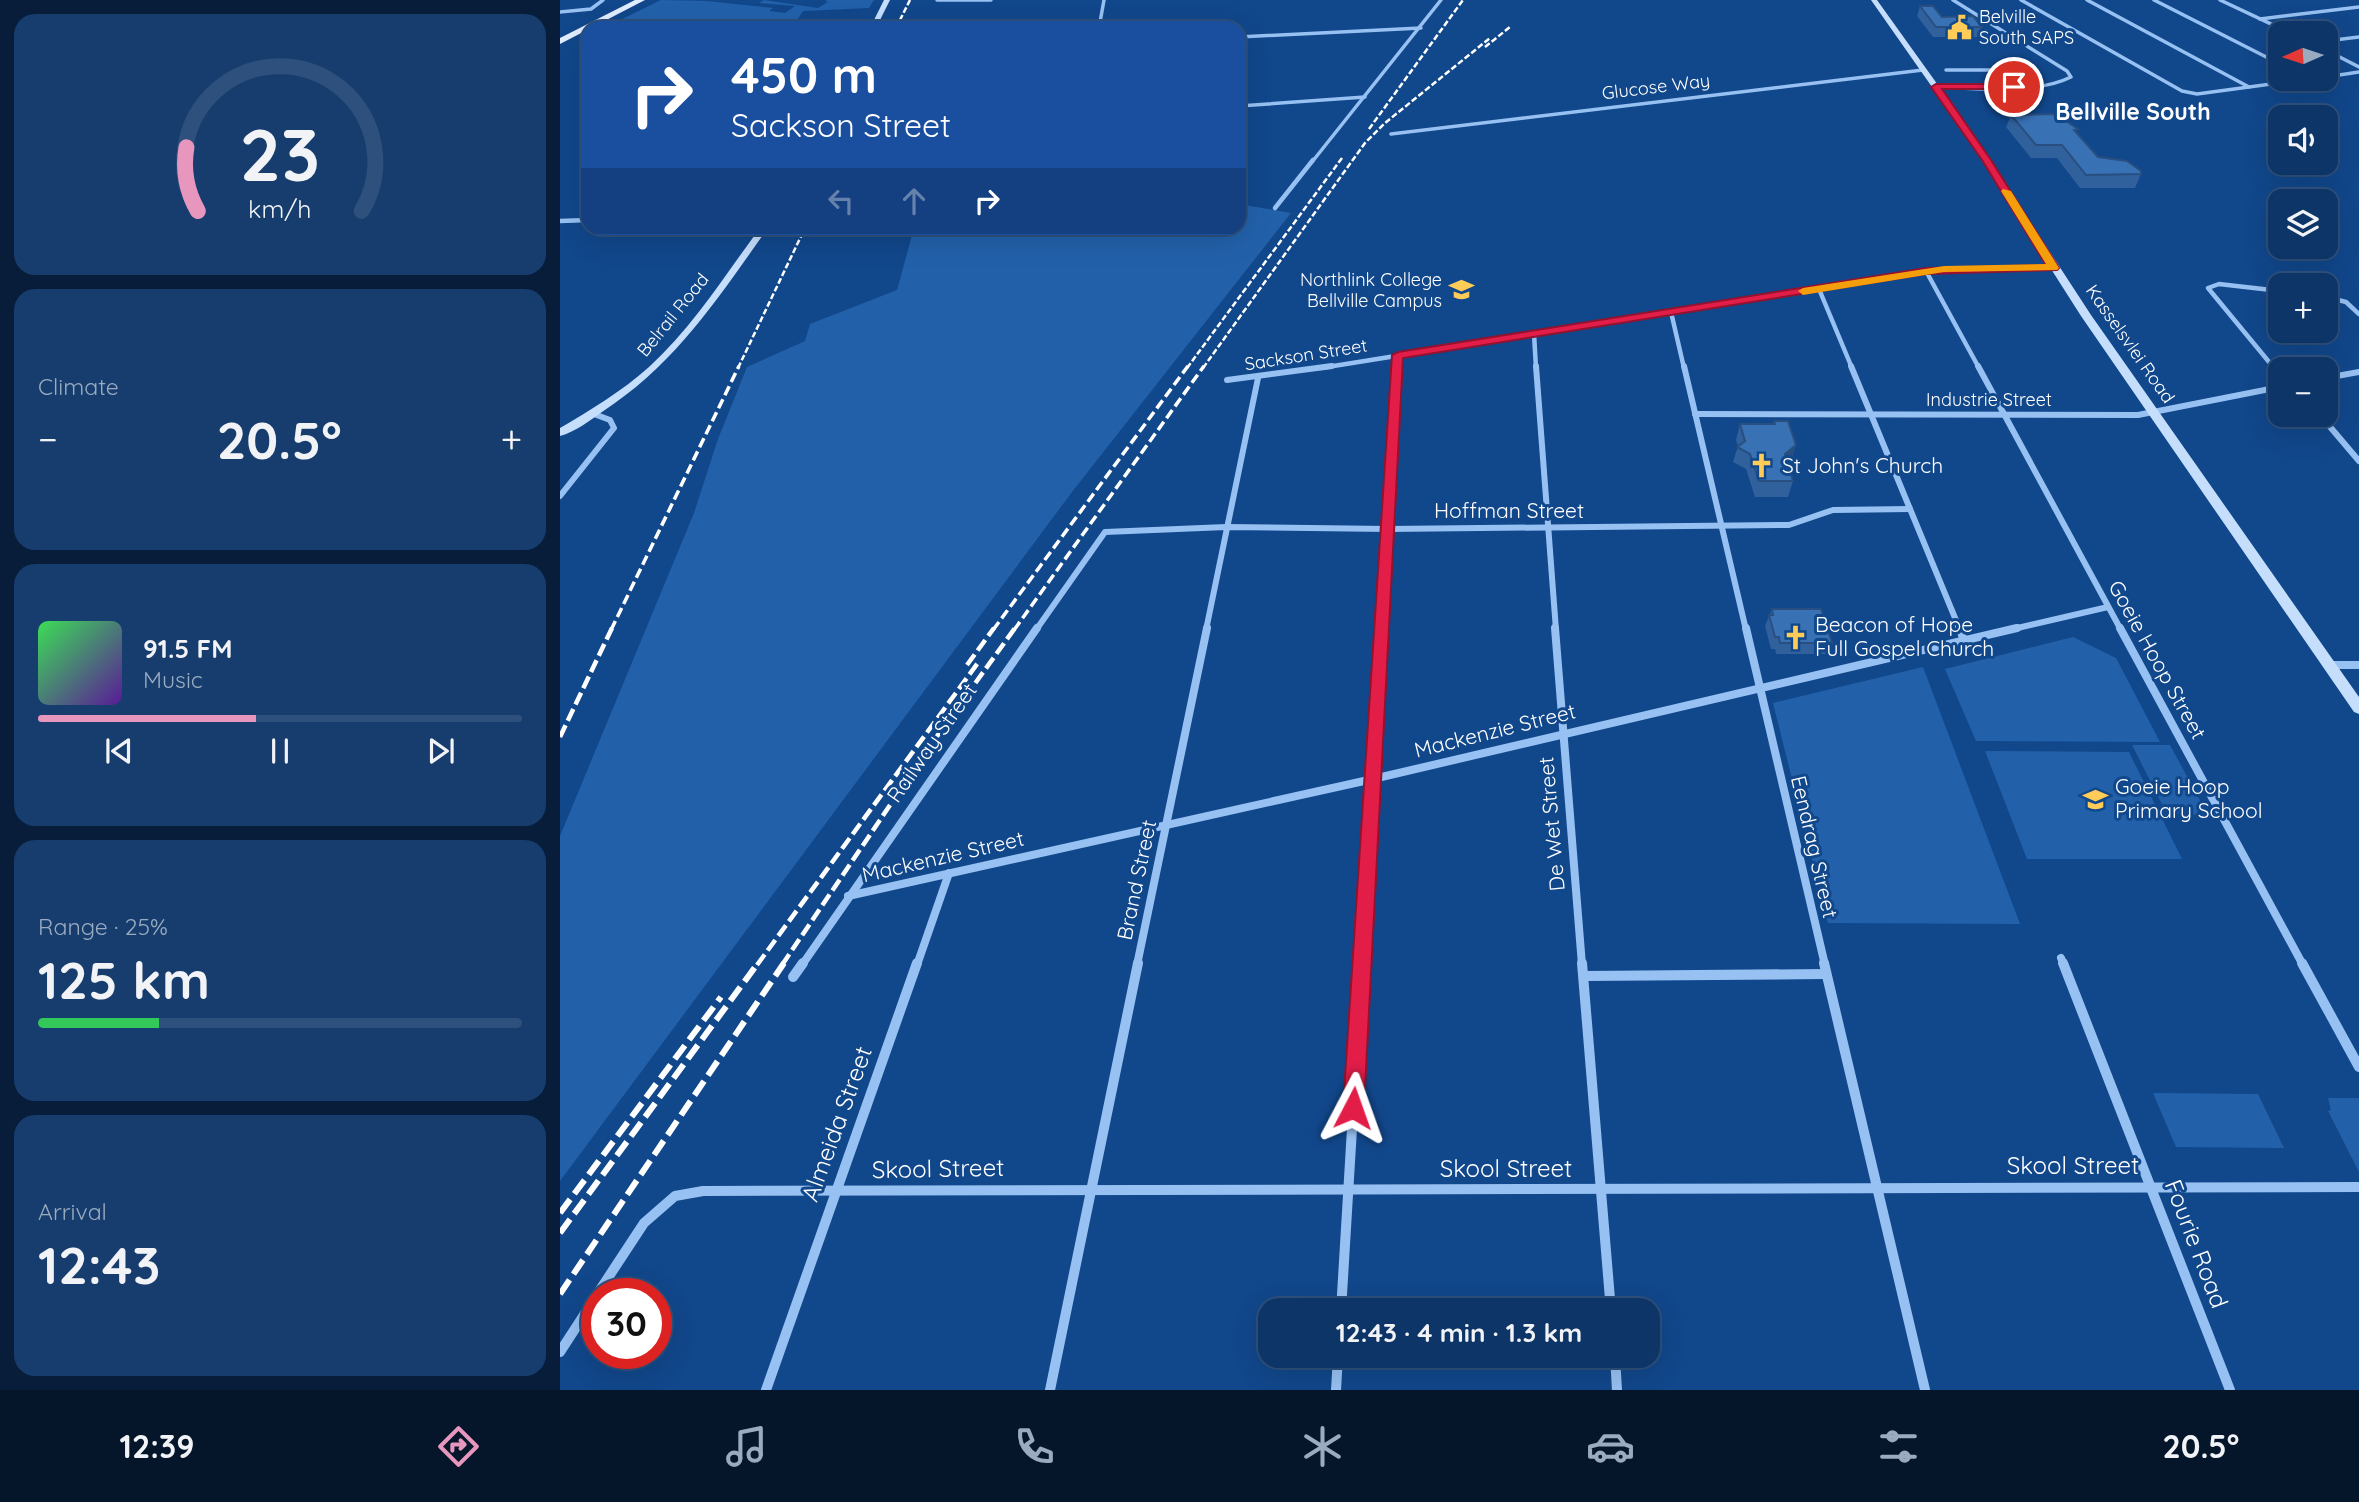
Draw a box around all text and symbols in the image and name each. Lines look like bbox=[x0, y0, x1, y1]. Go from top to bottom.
place label: Belville South SAPS bbox=[1979, 5, 2074, 49]
public building icon: Belville South SAPS bbox=[1945, 13, 1973, 41]
north arrow bbox=[2268, 21, 2338, 91]
map controls bbox=[2268, 21, 2338, 427]
text: 450 m bbox=[731, 44, 877, 105]
icon: right bbox=[616, 49, 707, 140]
pin bbox=[1984, 57, 2044, 117]
street label: Glucose Way bbox=[1600, 68, 1711, 105]
icon: arrive bbox=[1995, 68, 2033, 106]
district label: Bellville South bbox=[2055, 97, 2211, 126]
text: Sackson Street bbox=[731, 105, 951, 145]
button: sound bbox=[2268, 105, 2338, 175]
text: 23 bbox=[240, 108, 320, 199]
icon: left bbox=[822, 182, 860, 220]
icon: ahead bbox=[895, 182, 933, 220]
icon: right bbox=[968, 182, 1006, 220]
button: layers bbox=[2268, 189, 2338, 259]
text: km/h bbox=[248, 192, 312, 223]
street label: Belrail Road bbox=[632, 268, 713, 361]
place label: Northlink College Bellville Campus bbox=[1300, 268, 1442, 312]
button: + bbox=[2268, 273, 2338, 343]
school or university icon: Northlink College Bellville Campus bbox=[1448, 276, 1476, 304]
street label: Kasselsvlei Road bbox=[2081, 280, 2180, 408]
street label: Sackson Street bbox=[1243, 333, 1369, 376]
button: − bbox=[2268, 357, 2338, 427]
text: Climate bbox=[38, 372, 119, 401]
street label: Industrie Street bbox=[1926, 388, 2052, 411]
text: 20.5° bbox=[217, 407, 342, 472]
text: − bbox=[38, 415, 58, 463]
text: + bbox=[501, 415, 522, 463]
church icon: St John's Church bbox=[1748, 452, 1776, 480]
place label: St John's Church bbox=[1782, 452, 1943, 478]
street label: Hoffman Street bbox=[1434, 497, 1584, 523]
street label: Goeie Hoop Street bbox=[2103, 576, 2212, 743]
place label: Beacon of Hope Full Gospel Church bbox=[1815, 611, 1994, 661]
church icon: Beacon of Hope Full Gospel Church bbox=[1781, 623, 1809, 651]
text: 91.5 FM bbox=[143, 632, 233, 665]
text: Music bbox=[143, 665, 203, 694]
street label: Railway Street bbox=[881, 678, 982, 807]
street label: Mackenzie Street bbox=[1411, 697, 1578, 763]
icon: previous bbox=[100, 732, 138, 770]
icon: pause bbox=[261, 732, 299, 770]
icon: next bbox=[422, 732, 460, 770]
street label: De Wet Street bbox=[1532, 756, 1570, 892]
street label: Eendrag Street bbox=[1786, 773, 1844, 921]
place label: Goeie Hoop Primary School bbox=[2115, 773, 2263, 823]
school or university icon: Goeie Hoop Primary School bbox=[2081, 785, 2109, 813]
street label: Brand Street bbox=[1111, 817, 1161, 942]
street label: Mackenzie Street bbox=[859, 825, 1026, 887]
text: Range · 25% bbox=[38, 912, 168, 941]
text: 125 km bbox=[38, 947, 210, 1012]
street label: Almeida Street bbox=[794, 1042, 878, 1205]
position arrow bbox=[1316, 1071, 1390, 1145]
street label: Skool Street bbox=[2007, 1150, 2139, 1180]
street label: Skool Street bbox=[871, 1152, 1004, 1184]
street label: Skool Street bbox=[1440, 1153, 1572, 1183]
street label: Fourie Road bbox=[2159, 1175, 2235, 1312]
text: Arrival bbox=[38, 1197, 107, 1226]
text: 12:43 bbox=[38, 1232, 161, 1297]
speed limit sign: 30 bbox=[581, 1278, 672, 1369]
text: 12:43 · 4 min · 1.3 km bbox=[1336, 1316, 1582, 1349]
icon: directions bbox=[434, 1422, 483, 1471]
icon: music bbox=[722, 1422, 771, 1471]
icon: phone bbox=[1010, 1422, 1059, 1471]
icon: climate bbox=[1298, 1422, 1347, 1471]
icon: car bbox=[1586, 1422, 1635, 1471]
icon: filters bbox=[1874, 1422, 1923, 1471]
text: 12:39 bbox=[120, 1426, 194, 1466]
text: 20.5° bbox=[2163, 1426, 2239, 1466]

